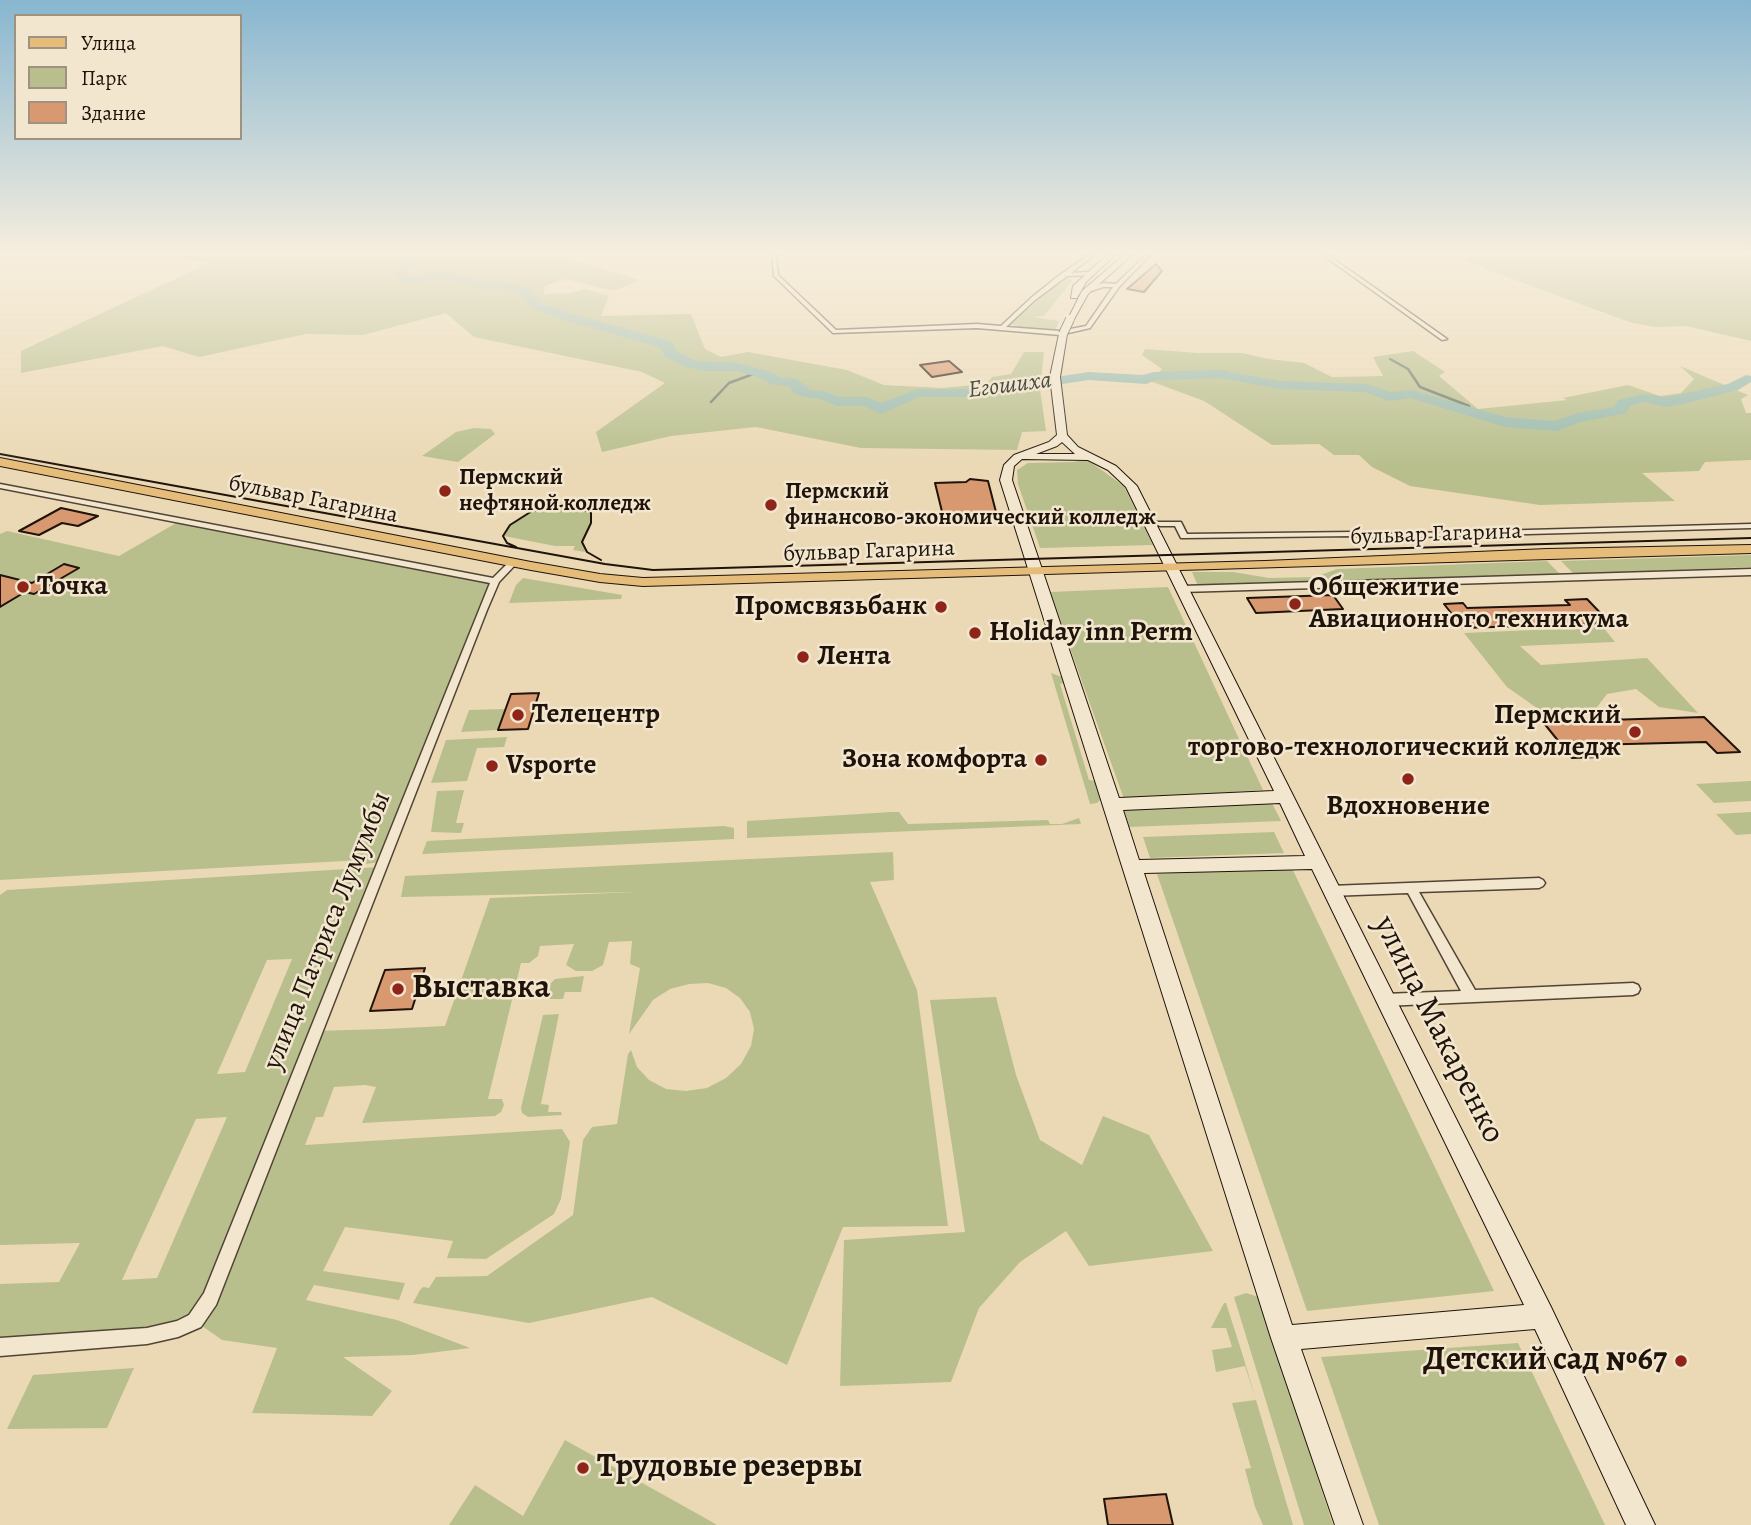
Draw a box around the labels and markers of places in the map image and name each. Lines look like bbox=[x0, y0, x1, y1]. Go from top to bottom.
place label: Пермский нефтяной колледж bbox=[459, 464, 651, 518]
place label: Пермский финансово-экономический колледж bbox=[785, 478, 1156, 532]
marker: Пермский нефтяной колледж bbox=[437, 483, 453, 499]
marker: Пермский финансово-экономический колледж bbox=[763, 497, 779, 513]
place label: Точка bbox=[37, 570, 108, 604]
place label: Общежитие Авиационного техникума bbox=[1309, 571, 1629, 637]
marker: Точка bbox=[15, 579, 31, 595]
place label: Промсвязьбанк bbox=[735, 590, 927, 624]
marker: Общежитие Авиационного техникума bbox=[1287, 596, 1303, 612]
marker: Промсвязьбанк bbox=[933, 599, 949, 615]
place label: Holiday inn Perm bbox=[989, 616, 1193, 650]
marker: Holiday inn Perm bbox=[967, 625, 983, 641]
place label: Лента bbox=[817, 640, 891, 674]
marker: Лента bbox=[795, 649, 811, 665]
place label: Телецентр bbox=[532, 698, 660, 732]
place label: Пермский торгово-технологический колледж bbox=[1188, 699, 1621, 765]
marker: Телецентр bbox=[510, 707, 526, 723]
marker: Пермский торгово-технологический колледж bbox=[1627, 724, 1643, 740]
place label: Зона комфорта bbox=[842, 743, 1027, 777]
place label: Vsporte bbox=[506, 749, 597, 783]
marker: Зона комфорта bbox=[1033, 752, 1049, 768]
marker: Vsporte bbox=[484, 758, 500, 774]
marker: Вдохновение bbox=[1400, 771, 1416, 787]
place label: Вдохновение bbox=[1326, 790, 1490, 824]
place label: Выставка bbox=[412, 969, 550, 1009]
marker: Выставка bbox=[390, 981, 406, 997]
place label: Детский сад №67 bbox=[1423, 1341, 1667, 1381]
marker: Детский сад №67 bbox=[1673, 1353, 1689, 1369]
place label: Трудовые резервы bbox=[597, 1448, 863, 1488]
marker: Трудовые резервы bbox=[575, 1460, 591, 1476]

